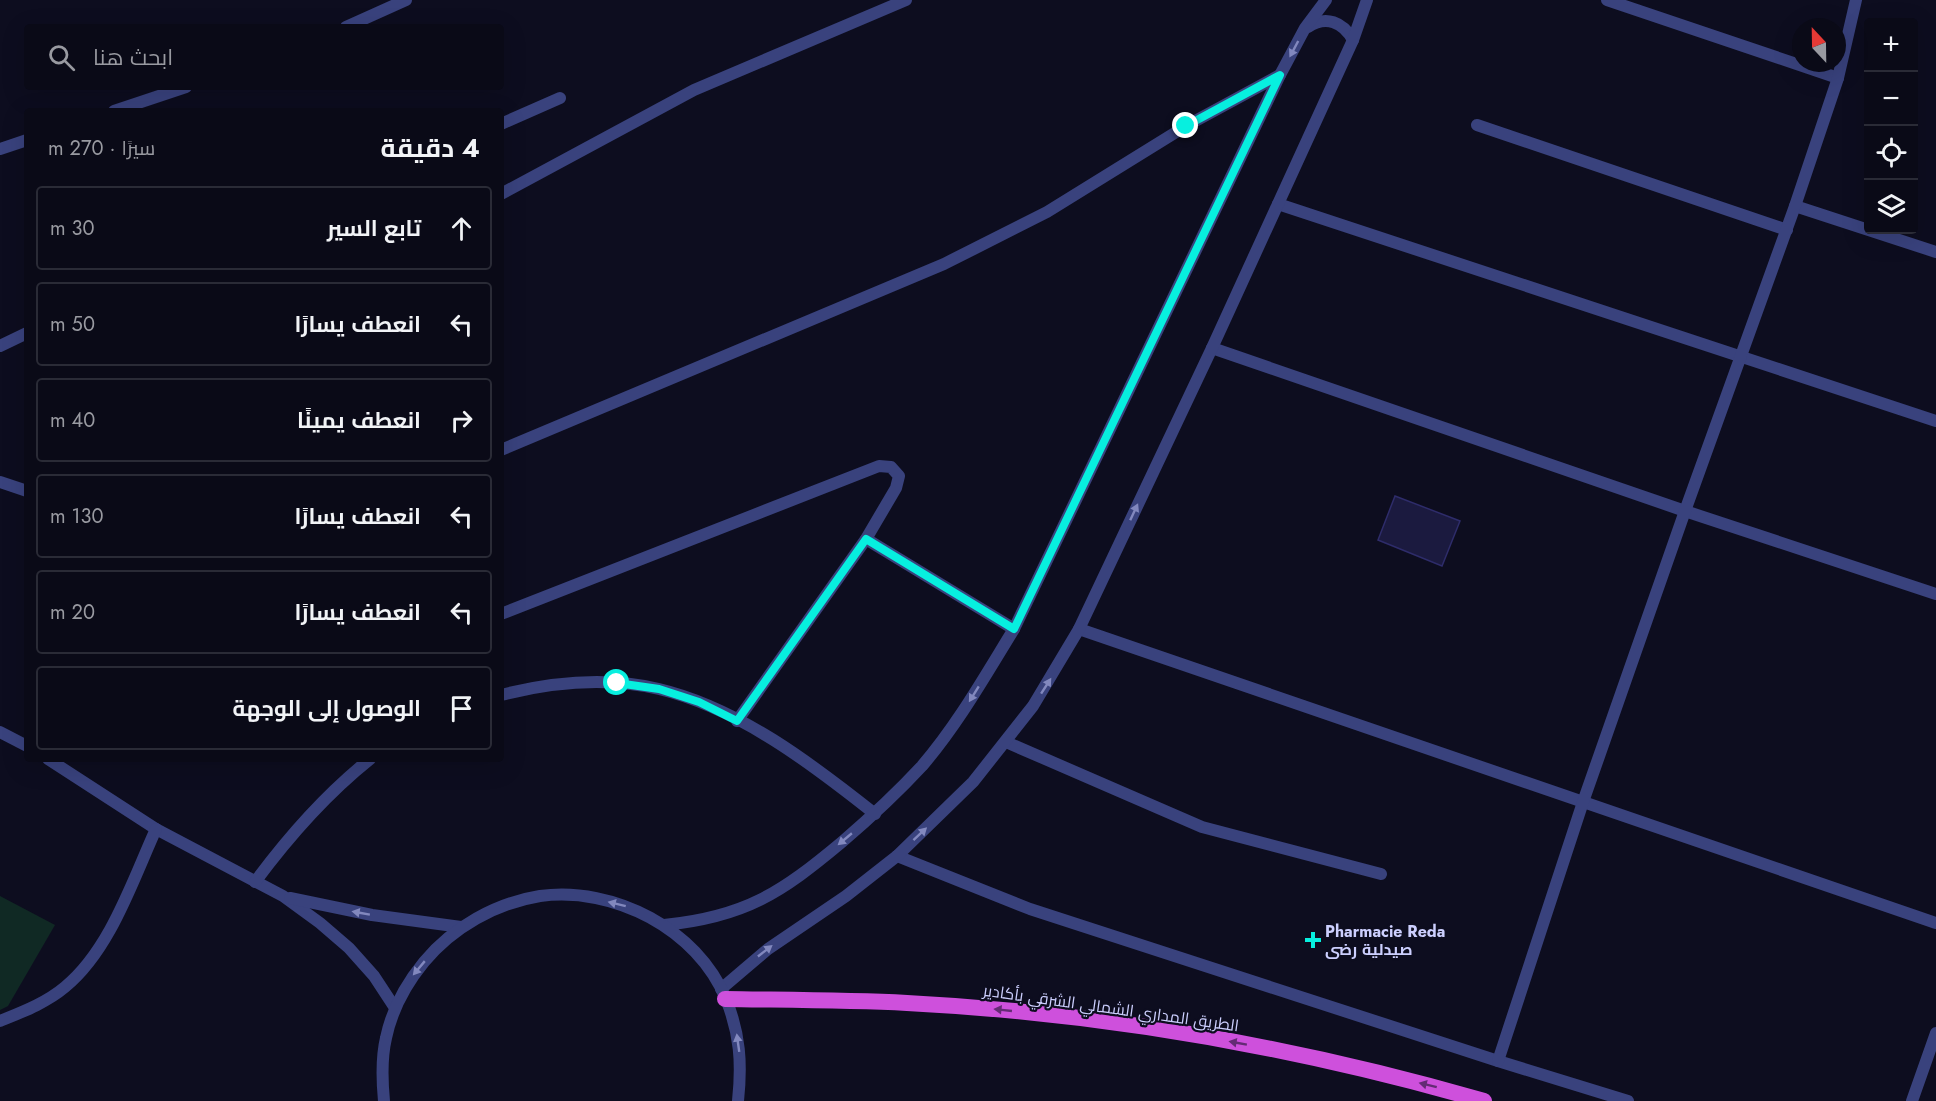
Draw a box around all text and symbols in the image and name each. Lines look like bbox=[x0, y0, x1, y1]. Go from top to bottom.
north arrow bbox=[1792, 18, 1846, 72]
map controls bbox=[1864, 18, 1918, 234]
button: + bbox=[1864, 18, 1918, 72]
search box bbox=[24, 24, 504, 90]
icon: search bbox=[45, 41, 78, 74]
text: ابحث هنا bbox=[93, 41, 173, 73]
one-way arrow bbox=[1289, 41, 1299, 58]
button: − bbox=[1864, 72, 1918, 126]
route end bbox=[1172, 112, 1198, 138]
button: locate bbox=[1864, 126, 1918, 180]
text: 4 دقيقة bbox=[381, 129, 480, 167]
text: سيرًا · 270 m bbox=[48, 134, 155, 163]
button: layers bbox=[1864, 180, 1918, 234]
text: تابع السير bbox=[327, 212, 421, 244]
icon: ahead bbox=[445, 212, 478, 245]
text: 30 m bbox=[50, 214, 95, 243]
text: انعطف يسارًا bbox=[294, 308, 421, 340]
icon: left bbox=[445, 308, 478, 341]
text: 50 m bbox=[50, 310, 95, 339]
text: انعطف يمينًا bbox=[297, 404, 421, 436]
icon: right bbox=[445, 404, 478, 437]
text: 40 m bbox=[50, 406, 95, 435]
text: انعطف يسارًا bbox=[294, 500, 421, 532]
icon: left bbox=[445, 500, 478, 533]
text: 130 m bbox=[50, 502, 104, 531]
one-way arrow bbox=[1130, 503, 1139, 520]
text: انعطف يسارًا bbox=[294, 596, 421, 628]
icon: left bbox=[445, 596, 478, 629]
text: 20 m bbox=[50, 598, 95, 627]
route start bbox=[603, 669, 629, 695]
one-way arrow bbox=[1040, 677, 1051, 694]
one-way arrow bbox=[968, 685, 979, 702]
text: الوصول إلى الوجهة bbox=[233, 692, 421, 724]
icon: arrive bbox=[445, 692, 478, 725]
one-way arrow bbox=[913, 827, 928, 841]
one-way arrow bbox=[838, 832, 853, 845]
one-way arrow bbox=[608, 898, 626, 908]
one-way arrow bbox=[352, 908, 371, 917]
place label: Pharmacie Reda صيدلية رضى bbox=[1325, 920, 1445, 961]
marker: Pharmacie Reda صيدلية رضى bbox=[1306, 933, 1320, 947]
one-way arrow bbox=[757, 945, 773, 958]
one-way arrow bbox=[413, 960, 426, 976]
street label: الطريق المداري الشمالي الشرقي بأكادير bbox=[980, 979, 1240, 1039]
one-way arrow bbox=[993, 1005, 1012, 1015]
one-way arrow bbox=[733, 1033, 743, 1052]
one-way arrow bbox=[1228, 1038, 1247, 1047]
one-way arrow bbox=[1419, 1080, 1437, 1090]

